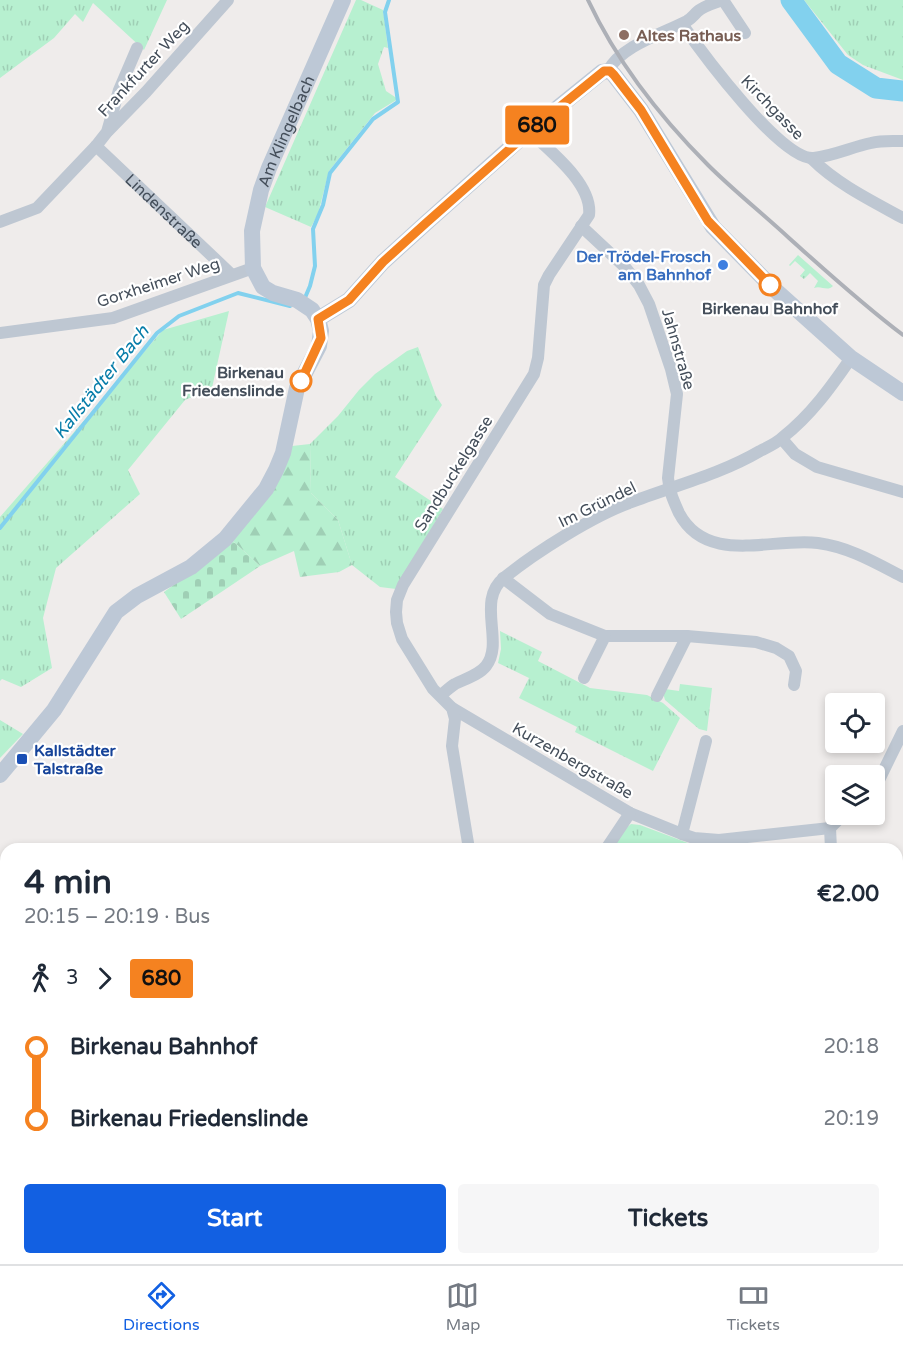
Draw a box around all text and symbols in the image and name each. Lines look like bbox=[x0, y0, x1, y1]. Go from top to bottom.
street label: Frankfurter Weg bbox=[94, 16, 194, 121]
place label: Altes Rathaus bbox=[636, 26, 741, 46]
marker: Altes Rathaus bbox=[617, 28, 631, 42]
street label: Kirchgasse bbox=[736, 71, 808, 144]
street label: Am Klingelbach bbox=[254, 73, 320, 190]
line badge: 680 bbox=[502, 106, 572, 144]
text: 680 bbox=[517, 113, 557, 138]
street label: Lindenstraße bbox=[121, 170, 207, 253]
place label: Der Trödel-Frosch am Bahnhof bbox=[576, 247, 712, 285]
street label: Gorxheimer Weg bbox=[94, 254, 222, 312]
marker: Der Trödel-Frosch am Bahnhof bbox=[716, 258, 730, 272]
marker: Birkenau Bahnhof bbox=[759, 274, 781, 296]
place label: Birkenau Bahnhof bbox=[702, 299, 839, 319]
street label: Jahnstraße bbox=[657, 306, 699, 392]
water label: Kallstädter Bach bbox=[48, 320, 154, 443]
place label: Birkenau Friedenslinde bbox=[182, 363, 284, 401]
marker: Birkenau Friedenslinde bbox=[290, 370, 312, 392]
street label: Sandbuckelgasse bbox=[410, 412, 497, 535]
street label: Im Gründel bbox=[555, 477, 640, 532]
map controls bbox=[825, 693, 885, 825]
button: locate bbox=[825, 693, 885, 753]
street label: Kurzenbergstraße bbox=[509, 718, 636, 804]
place label: Kallstädter Talstraße bbox=[33, 741, 117, 779]
marker: Kallstädter Talstraße bbox=[15, 752, 29, 766]
button: layers bbox=[825, 765, 885, 825]
text: 4 min bbox=[24, 863, 112, 902]
text: €2.00 bbox=[817, 881, 879, 907]
text: 20:15 – 20:19 · Bus bbox=[24, 905, 210, 929]
icon: walk bbox=[24, 962, 57, 995]
icon: forward bbox=[88, 962, 121, 995]
text: 3 bbox=[66, 966, 79, 990]
text: 680 bbox=[142, 966, 181, 991]
text: Birkenau Bahnhof bbox=[70, 1034, 258, 1060]
text: 20:18 bbox=[824, 1035, 879, 1059]
text: Birkenau Friedenslinde bbox=[70, 1106, 308, 1132]
text: 20:19 bbox=[824, 1107, 879, 1131]
button: Start bbox=[24, 1184, 446, 1253]
button: Tickets bbox=[458, 1184, 879, 1253]
tab: Directions bbox=[123, 1279, 200, 1335]
tab: Map bbox=[446, 1279, 480, 1335]
tab: Tickets bbox=[726, 1279, 780, 1335]

